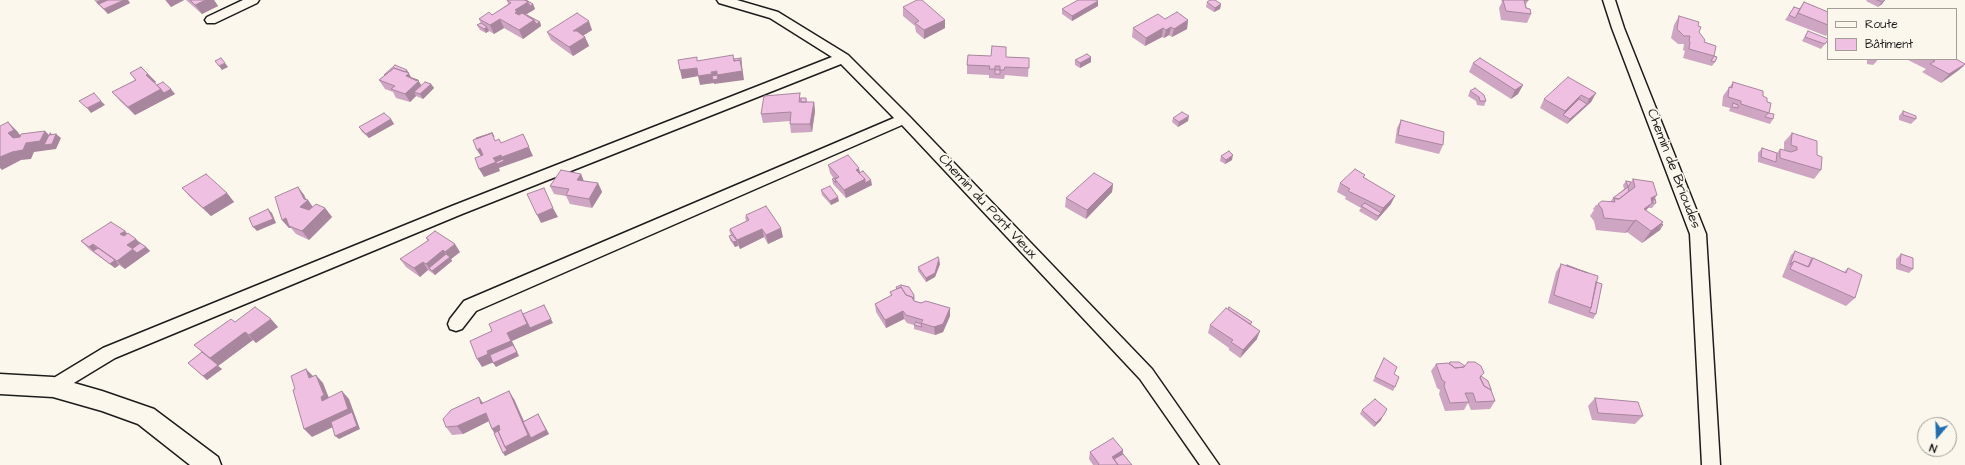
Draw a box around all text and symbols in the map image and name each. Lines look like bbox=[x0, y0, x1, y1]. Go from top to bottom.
legend bbox=[1827, 8, 1957, 60]
text: Route bbox=[1865, 16, 1898, 33]
text: Bâtiment bbox=[1865, 36, 1913, 53]
street label: Chemin de Brioudes bbox=[1642, 107, 1704, 231]
street label: Chemin du Pont Vieux bbox=[934, 151, 1040, 263]
north arrow bbox=[1917, 417, 1957, 457]
text: N bbox=[1928, 440, 1939, 456]

